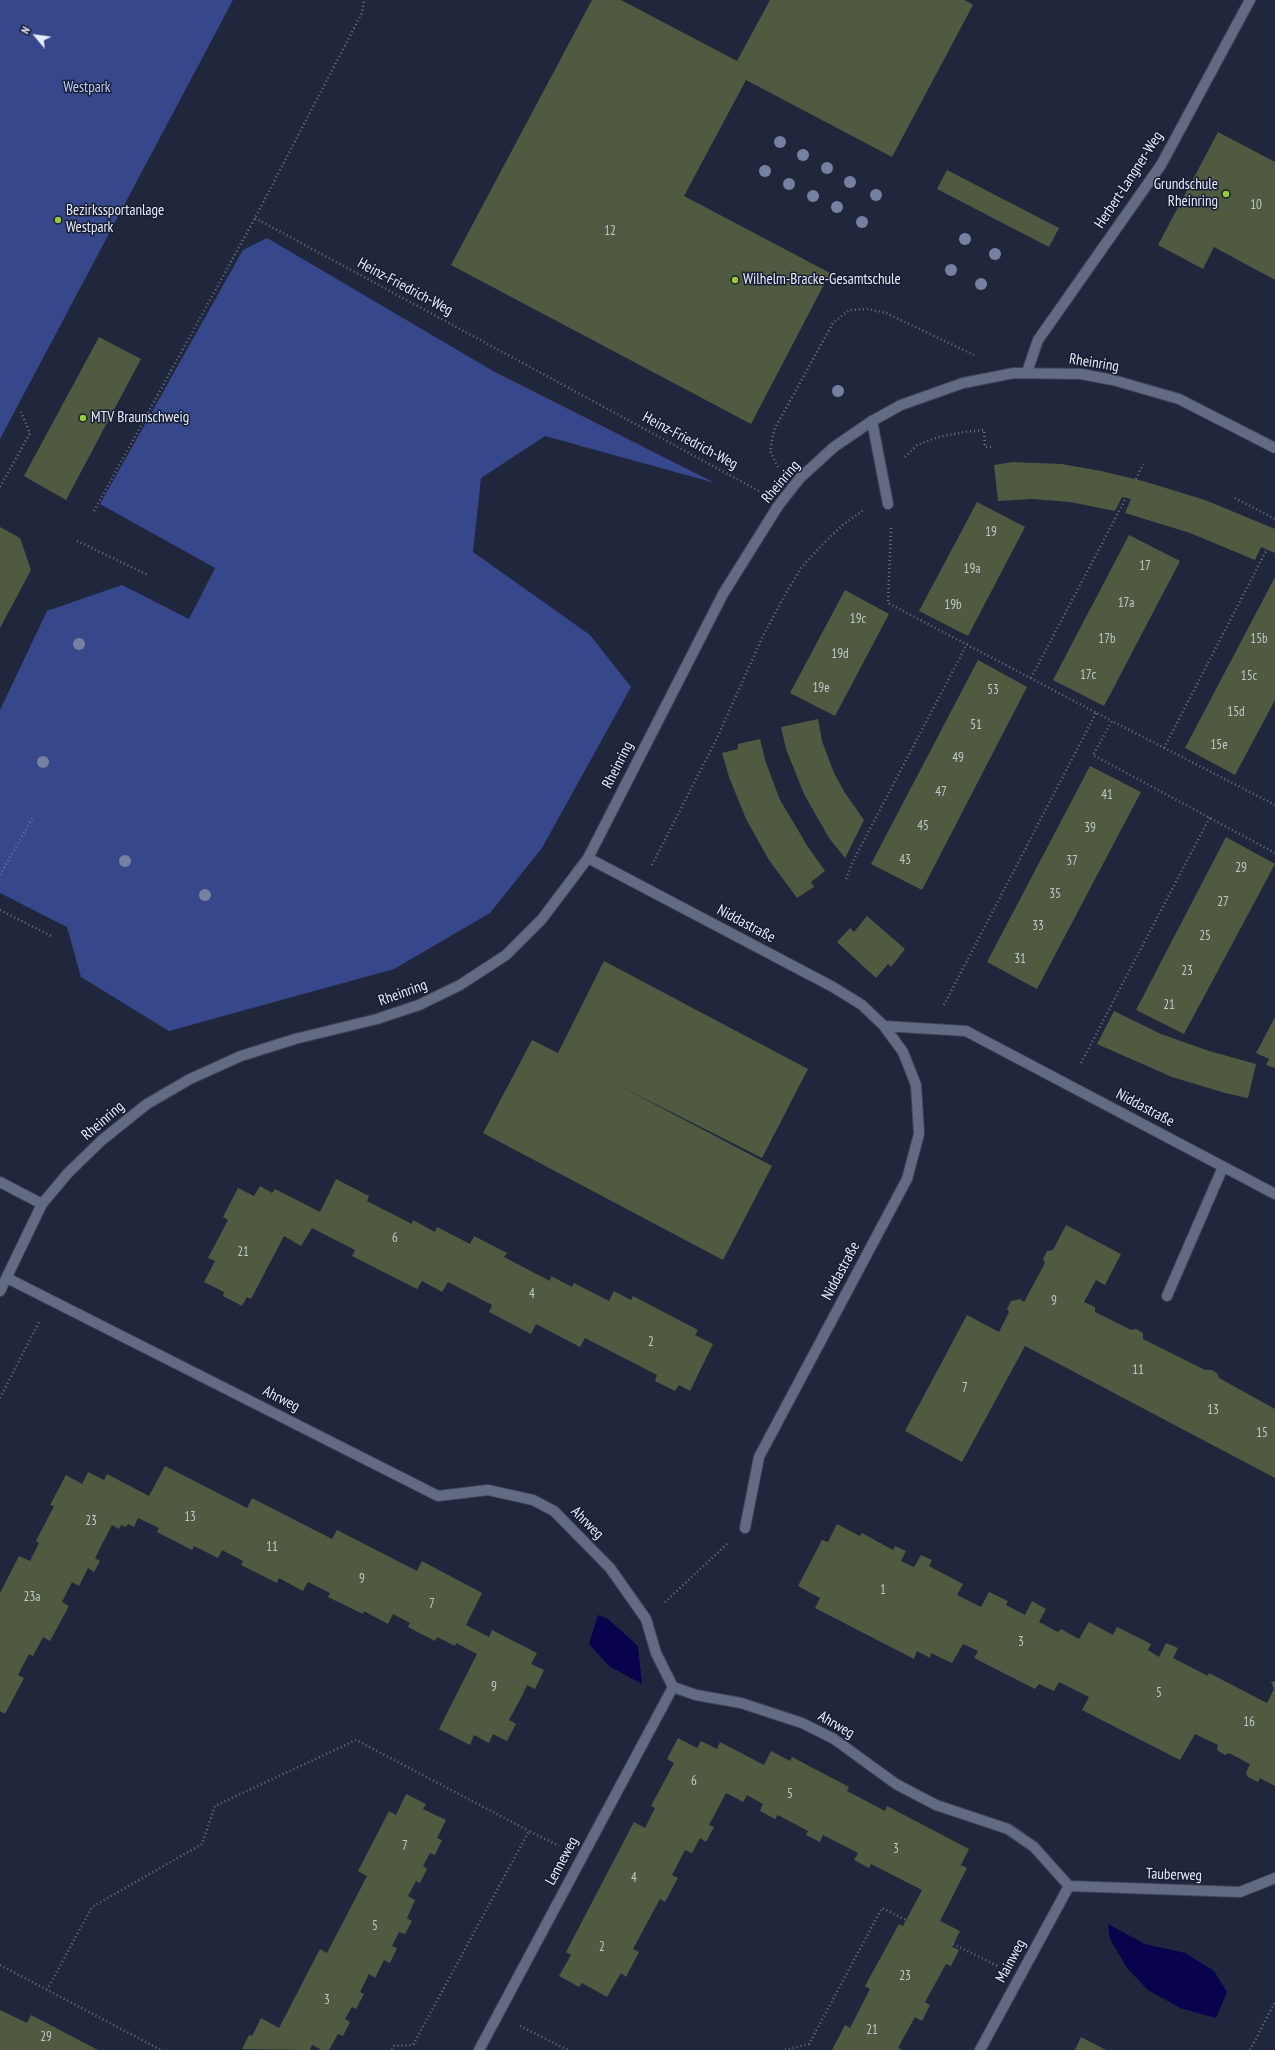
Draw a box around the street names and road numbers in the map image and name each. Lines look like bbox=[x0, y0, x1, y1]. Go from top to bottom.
street label: Herbert-Langner-Weg bbox=[1091, 128, 1167, 232]
street label: Heinz-Friedrich-Weg bbox=[354, 254, 456, 320]
street label: Rheinring bbox=[1068, 350, 1120, 376]
street label: Heinz-Friedrich-Weg bbox=[639, 408, 741, 474]
street label: Rheinring bbox=[758, 457, 804, 507]
street label: Rheinring bbox=[599, 739, 637, 791]
street label: Niddastraße bbox=[714, 901, 778, 947]
street label: Rheinring bbox=[376, 976, 430, 1010]
street label: Niddastraße bbox=[1113, 1085, 1177, 1131]
street label: Rheinring bbox=[78, 1098, 128, 1144]
street label: Niddastraße bbox=[818, 1239, 864, 1303]
street label: Ahrweg bbox=[260, 1382, 302, 1416]
street label: Ahrweg bbox=[567, 1503, 607, 1543]
street label: Ahrweg bbox=[815, 1707, 857, 1743]
street label: Lenneweg bbox=[542, 1834, 582, 1888]
street label: Tauberweg bbox=[1146, 1865, 1202, 1885]
street label: Mainweg bbox=[992, 1936, 1030, 1986]

